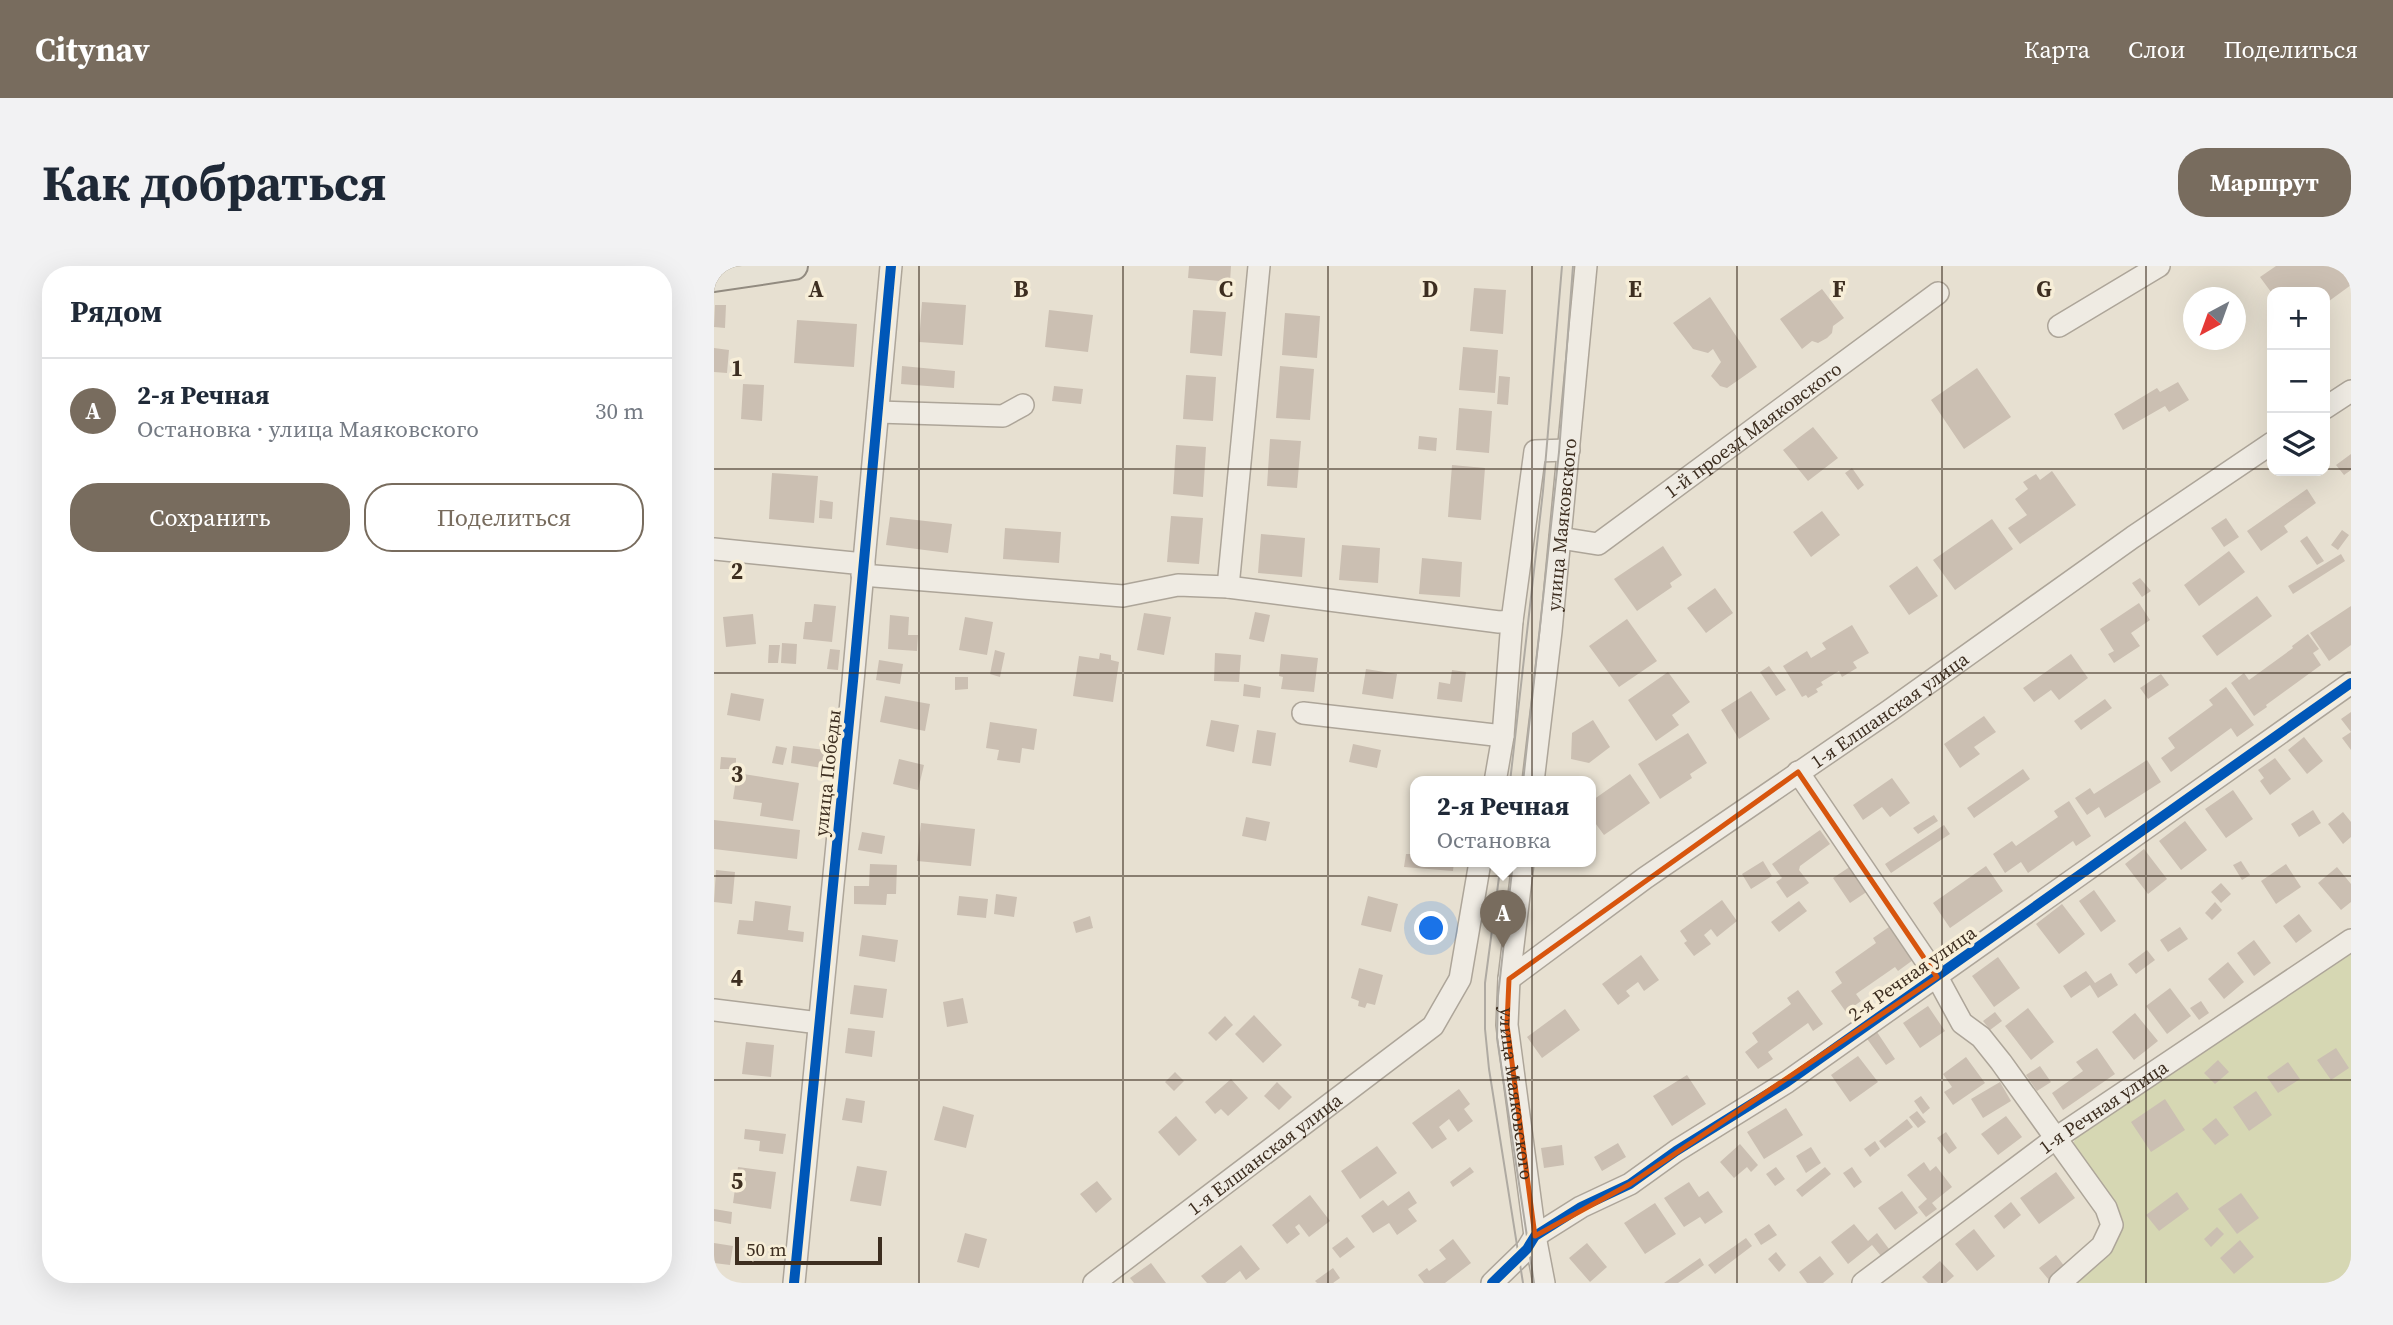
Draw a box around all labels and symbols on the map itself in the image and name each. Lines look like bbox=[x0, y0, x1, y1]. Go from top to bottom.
text: A bbox=[808, 273, 824, 305]
text: B bbox=[1014, 273, 1029, 305]
text: C bbox=[1219, 273, 1233, 305]
text: D bbox=[1422, 273, 1438, 305]
text: E bbox=[1628, 273, 1642, 305]
text: F bbox=[1832, 273, 1846, 305]
text: G bbox=[2036, 273, 2052, 305]
north arrow bbox=[2183, 287, 2246, 350]
text: 1 bbox=[731, 352, 743, 384]
street label: 1-й проезд Маяковского bbox=[1659, 356, 1847, 504]
street label: улица Маяковского bbox=[1540, 437, 1582, 612]
text: 2 bbox=[731, 555, 743, 587]
street label: 1-я Елшанская улица bbox=[1805, 645, 1974, 774]
street label: улица Победы bbox=[807, 708, 847, 838]
text: 3 bbox=[731, 758, 743, 790]
pin: A bbox=[1480, 890, 1526, 948]
your location bbox=[1414, 911, 1448, 945]
street label: 2-я Речная улица bbox=[1843, 919, 1981, 1027]
text: 4 bbox=[731, 962, 743, 994]
street label: улица Маяковского bbox=[1494, 1007, 1540, 1181]
street label: 1-я Речная улица bbox=[2033, 1054, 2173, 1160]
street label: 1-я Елшанская улица bbox=[1182, 1087, 1347, 1221]
text: 5 bbox=[731, 1165, 743, 1197]
scale bar bbox=[735, 1234, 882, 1266]

